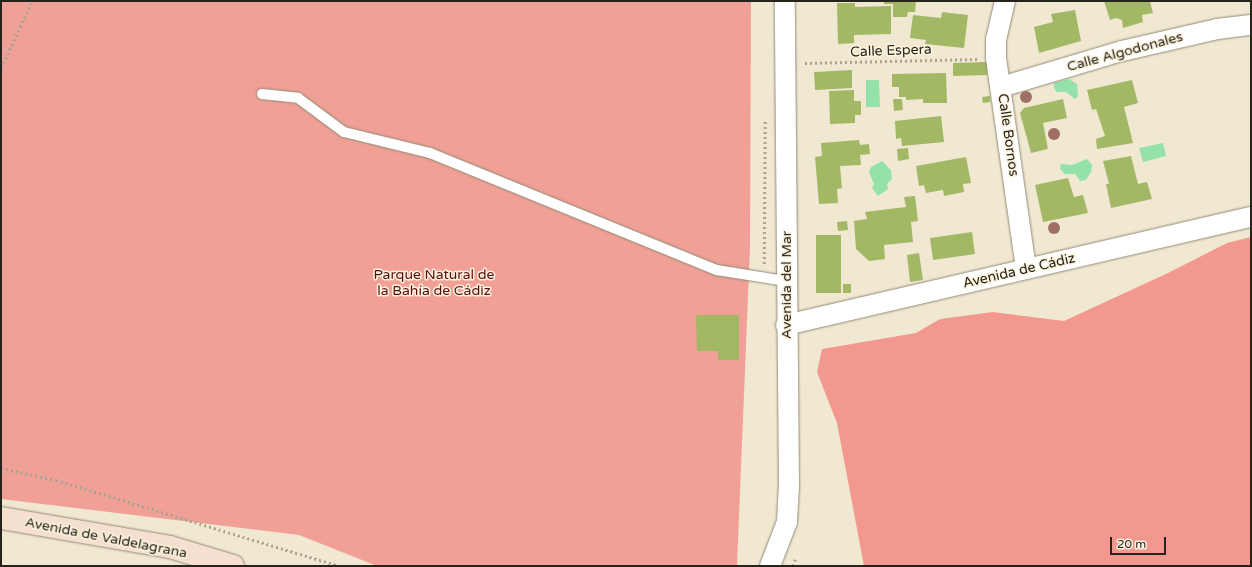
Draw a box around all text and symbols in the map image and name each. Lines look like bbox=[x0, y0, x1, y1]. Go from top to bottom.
street label: Calle Algodonales bbox=[1065, 28, 1185, 76]
street label: Calle Espera bbox=[850, 41, 932, 61]
street label: Calle Bornos bbox=[994, 93, 1022, 177]
street label: Avenida del Mar bbox=[779, 231, 795, 339]
street label: Avenida de Cádiz bbox=[961, 250, 1077, 292]
park label: Parque Natural de la Bahía de Cádiz bbox=[374, 267, 494, 300]
street label: Avenida de Valdelagrana bbox=[24, 514, 188, 562]
scale bar bbox=[1112, 529, 1168, 555]
text: 20 m bbox=[1117, 537, 1146, 551]

